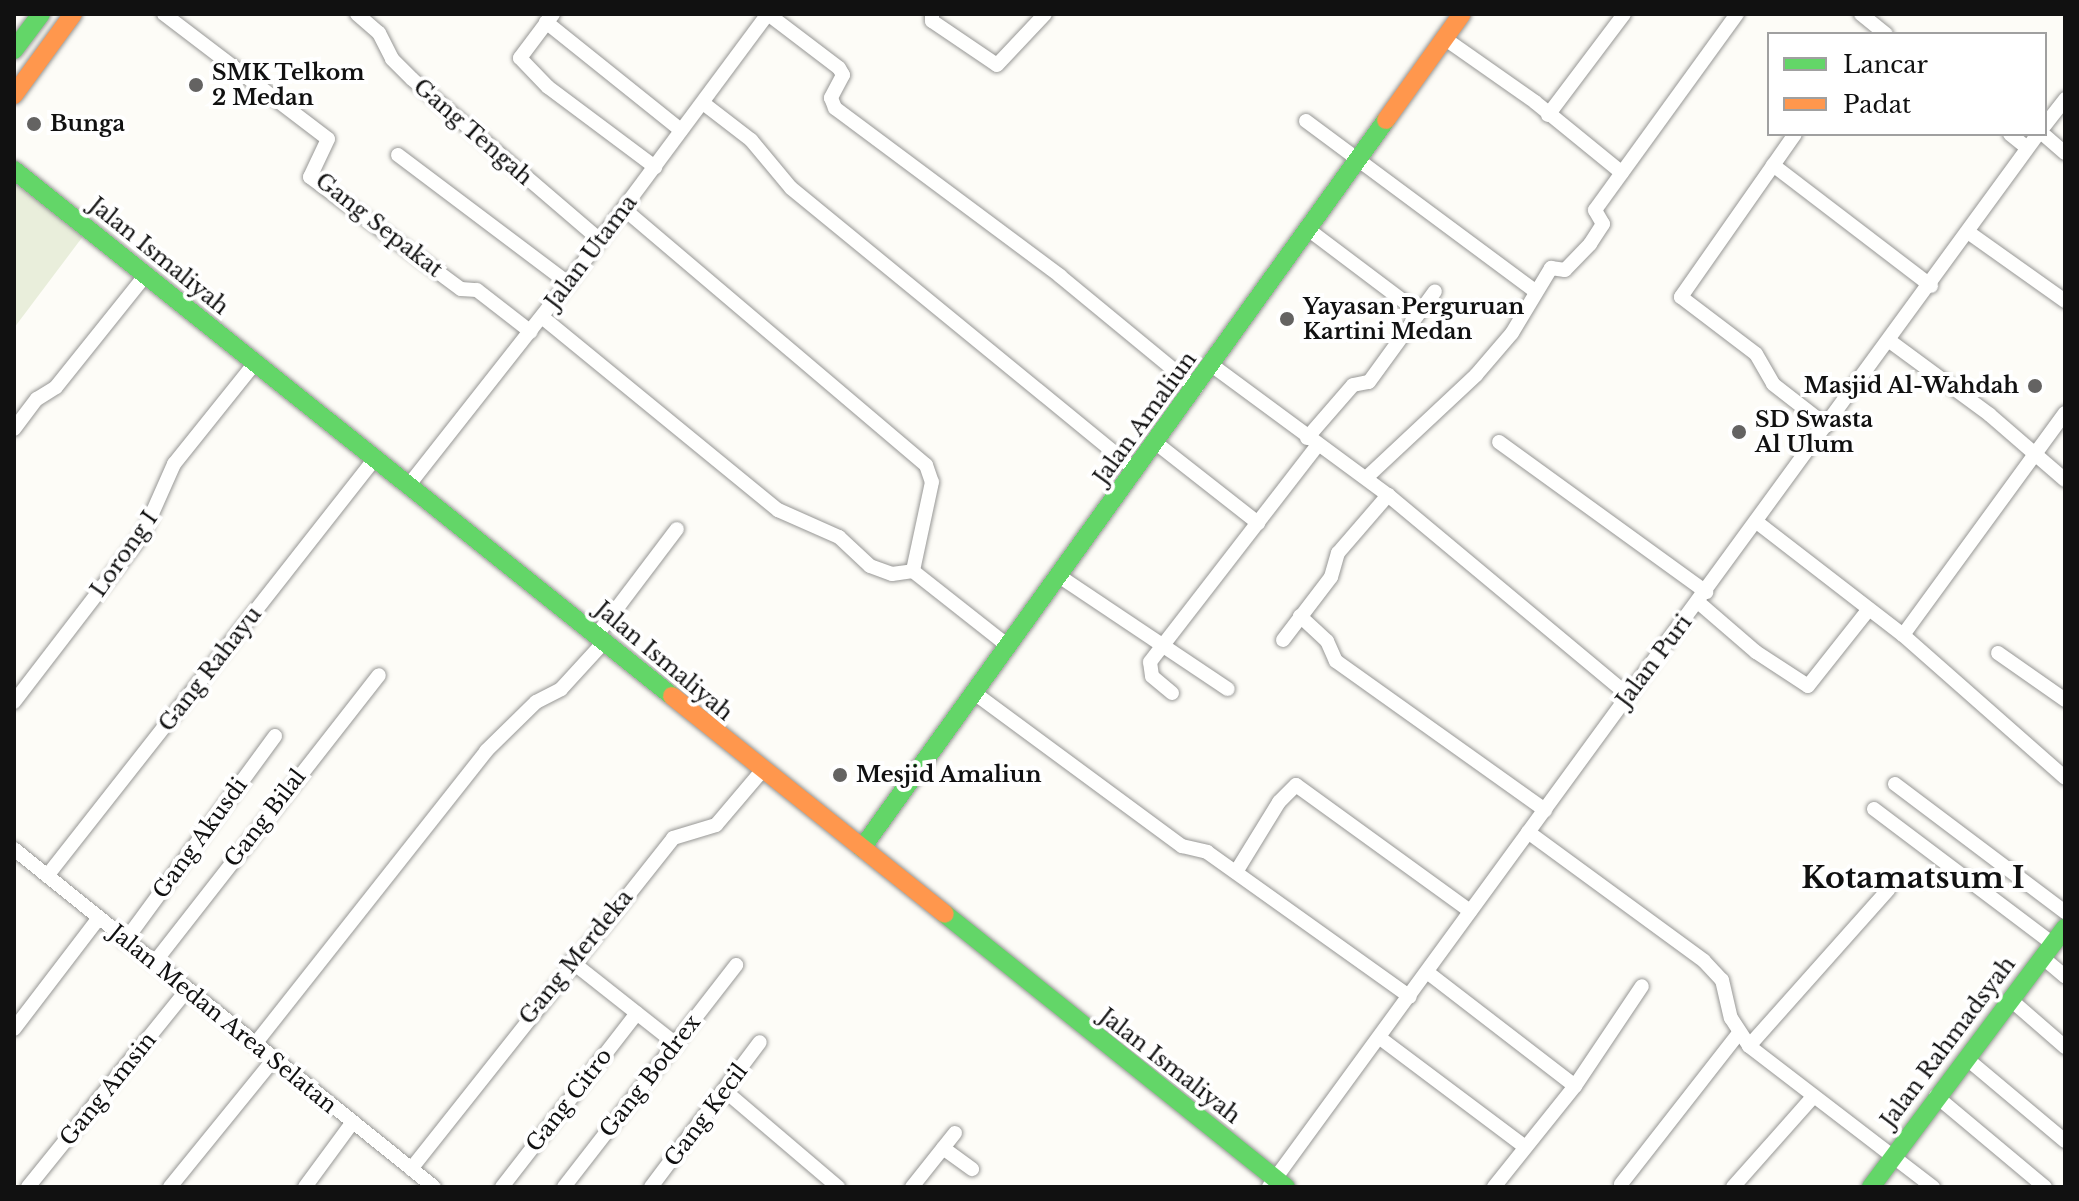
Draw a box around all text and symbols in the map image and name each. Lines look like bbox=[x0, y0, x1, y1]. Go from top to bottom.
legend bbox=[1767, 32, 2047, 136]
text: Lancar bbox=[1843, 50, 1928, 79]
place label: SMK Telkom 2 Medan bbox=[212, 59, 366, 110]
street label: Gang Tengah bbox=[408, 73, 538, 191]
marker: SMK Telkom 2 Medan bbox=[187, 76, 205, 94]
text: Padat bbox=[1843, 90, 1911, 119]
place label: Bunga bbox=[50, 111, 125, 137]
marker: Bunga bbox=[25, 115, 43, 133]
street label: Gang Sepakat bbox=[310, 167, 448, 283]
street label: Jalan Utama bbox=[540, 190, 642, 314]
street label: Jalan Ismaliyah bbox=[84, 192, 234, 320]
place label: Yayasan Perguruan Kartini Medan bbox=[1303, 293, 1524, 344]
marker: Yayasan Perguruan Kartini Medan bbox=[1278, 310, 1296, 328]
street label: Jalan Amaliun bbox=[1088, 346, 1202, 490]
place label: Masjid Al-Wahdah bbox=[1803, 373, 2019, 399]
marker: Masjid Al-Wahdah bbox=[2026, 377, 2044, 395]
place label: SD Swasta Al Ulum bbox=[1755, 406, 1873, 458]
marker: SD Swasta Al Ulum bbox=[1730, 423, 1748, 441]
street label: Lorong I bbox=[85, 506, 163, 602]
street label: Jalan Ismaliyah bbox=[590, 596, 738, 726]
street label: Gang Rahayu bbox=[153, 601, 267, 737]
street label: Jalan Puri bbox=[1611, 610, 1697, 712]
place label: Mesjid Amaliun bbox=[856, 762, 1042, 788]
street label: Gang Bilal bbox=[219, 764, 311, 872]
marker: Mesjid Amaliun bbox=[831, 766, 849, 784]
street label: Gang Akusdi bbox=[147, 772, 253, 904]
district label: Kotamatsum I bbox=[1801, 860, 2025, 896]
street label: Gang Merdeka bbox=[514, 884, 638, 1030]
street label: Jalan Medan Area Selatan bbox=[104, 919, 342, 1119]
street label: Jalan Rahmadsyah bbox=[1875, 951, 2021, 1133]
street label: Jalan Ismaliyah bbox=[1094, 1003, 1246, 1129]
street label: Gang Bodrex bbox=[594, 1009, 706, 1143]
street label: Gang Amsin bbox=[54, 1027, 162, 1151]
street label: Gang Citro bbox=[520, 1043, 618, 1157]
street label: Gang Kecil bbox=[659, 1058, 753, 1172]

